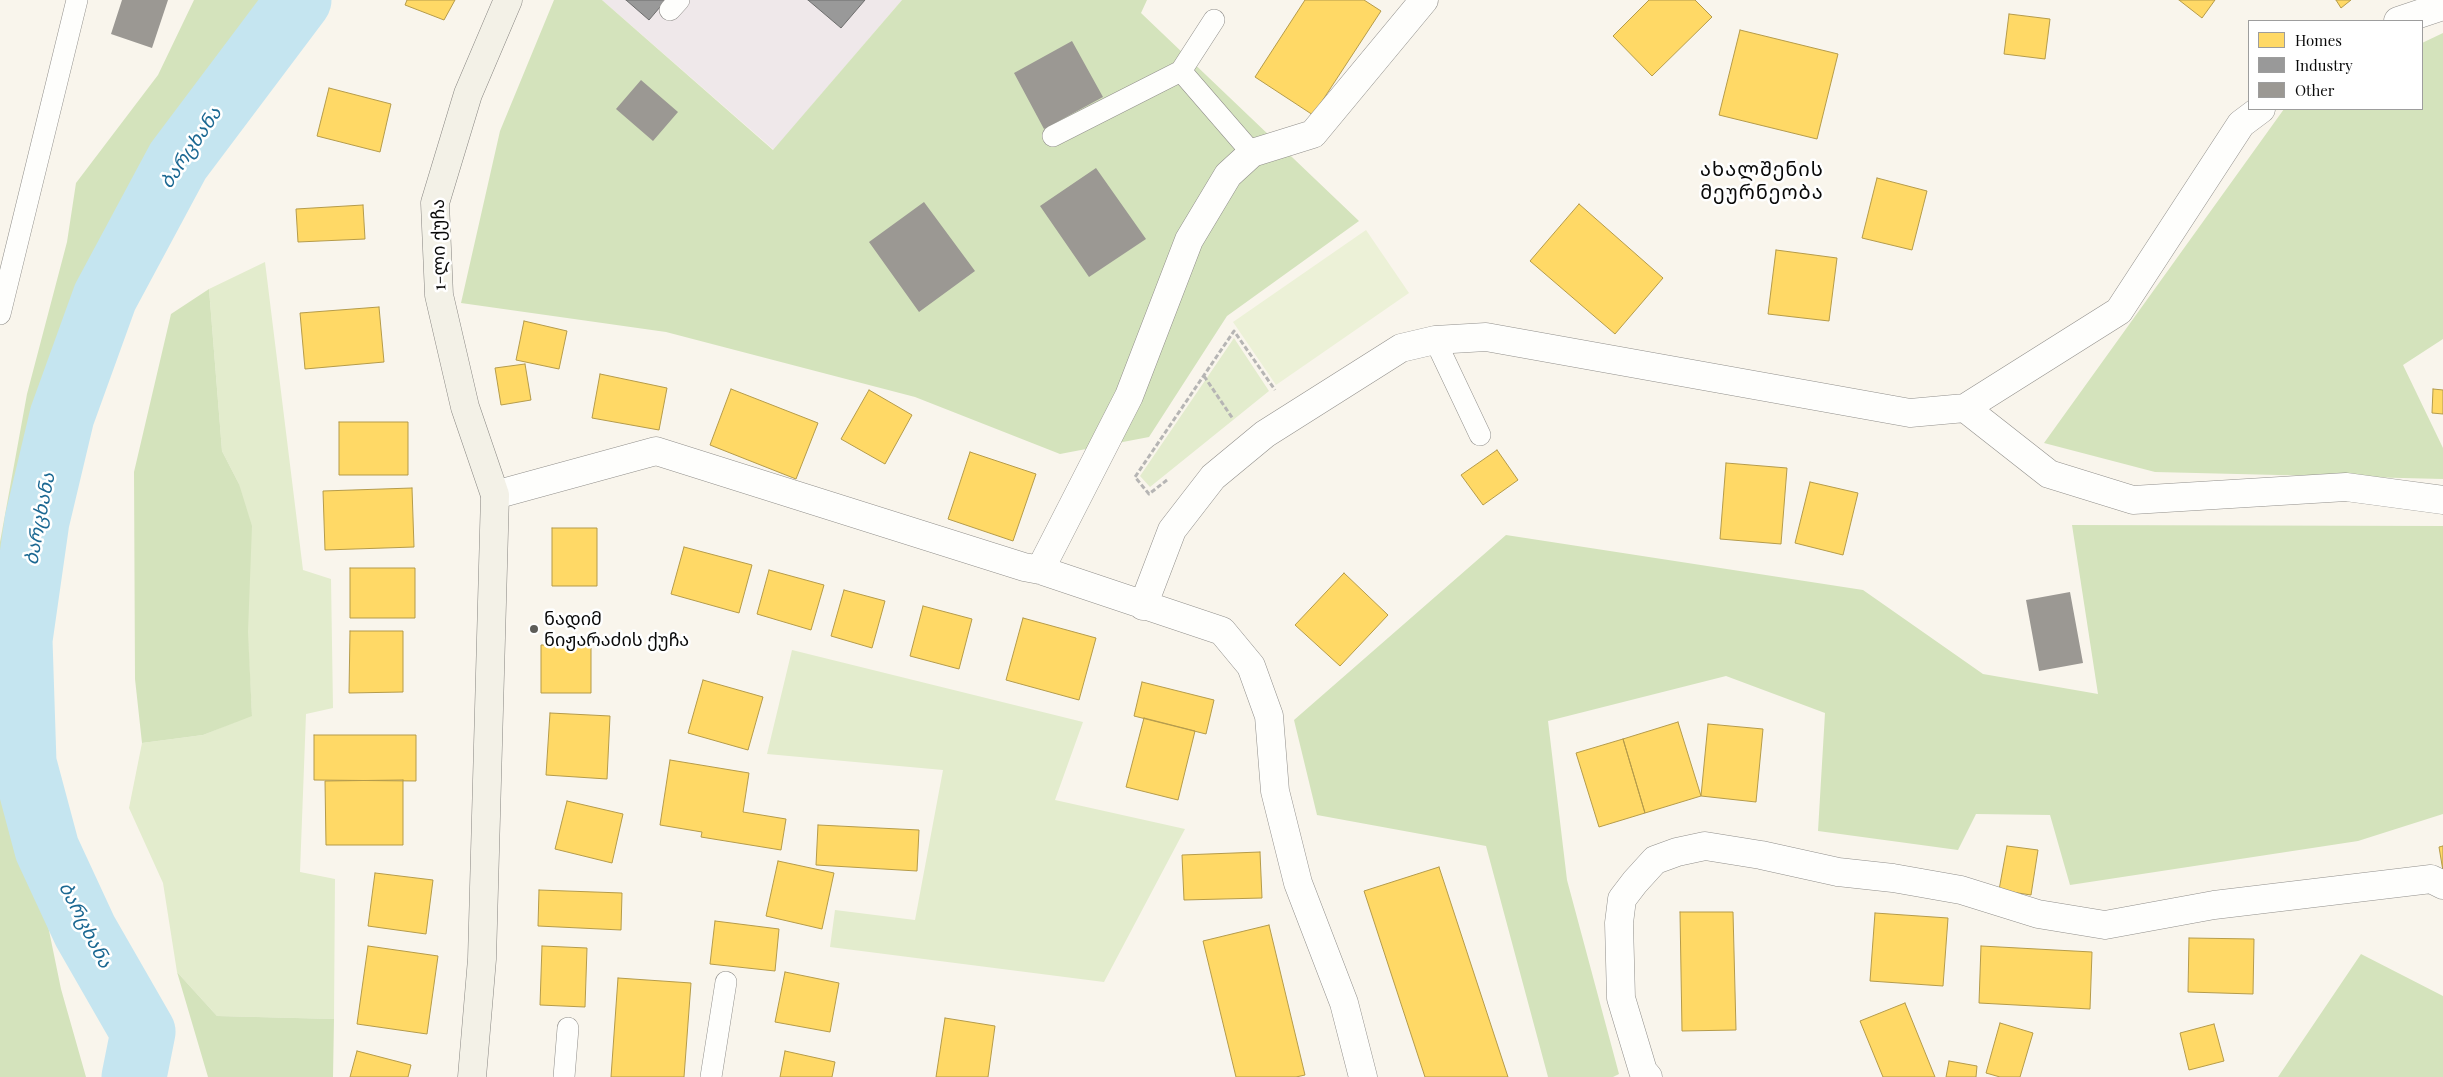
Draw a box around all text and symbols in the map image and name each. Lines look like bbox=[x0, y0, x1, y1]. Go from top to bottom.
legend bbox=[2248, 20, 2423, 110]
text: Homes bbox=[2295, 30, 2342, 50]
text: Industry bbox=[2295, 55, 2353, 75]
text: Other bbox=[2295, 80, 2335, 100]
water label: ბარცხანა bbox=[155, 103, 227, 193]
district label: ახალშენის მეურნეობა bbox=[1699, 158, 1825, 205]
street label: 1-ლი ქუჩა bbox=[427, 199, 451, 291]
water label: ბარცხანა bbox=[20, 471, 60, 567]
place label: ნადიმ ნიჟარაძის ქუჩა bbox=[544, 608, 689, 650]
marker: ნადიმ ნიჟარაძის ქუჩა bbox=[528, 623, 540, 635]
water label: ბარცხანა bbox=[54, 878, 116, 972]

